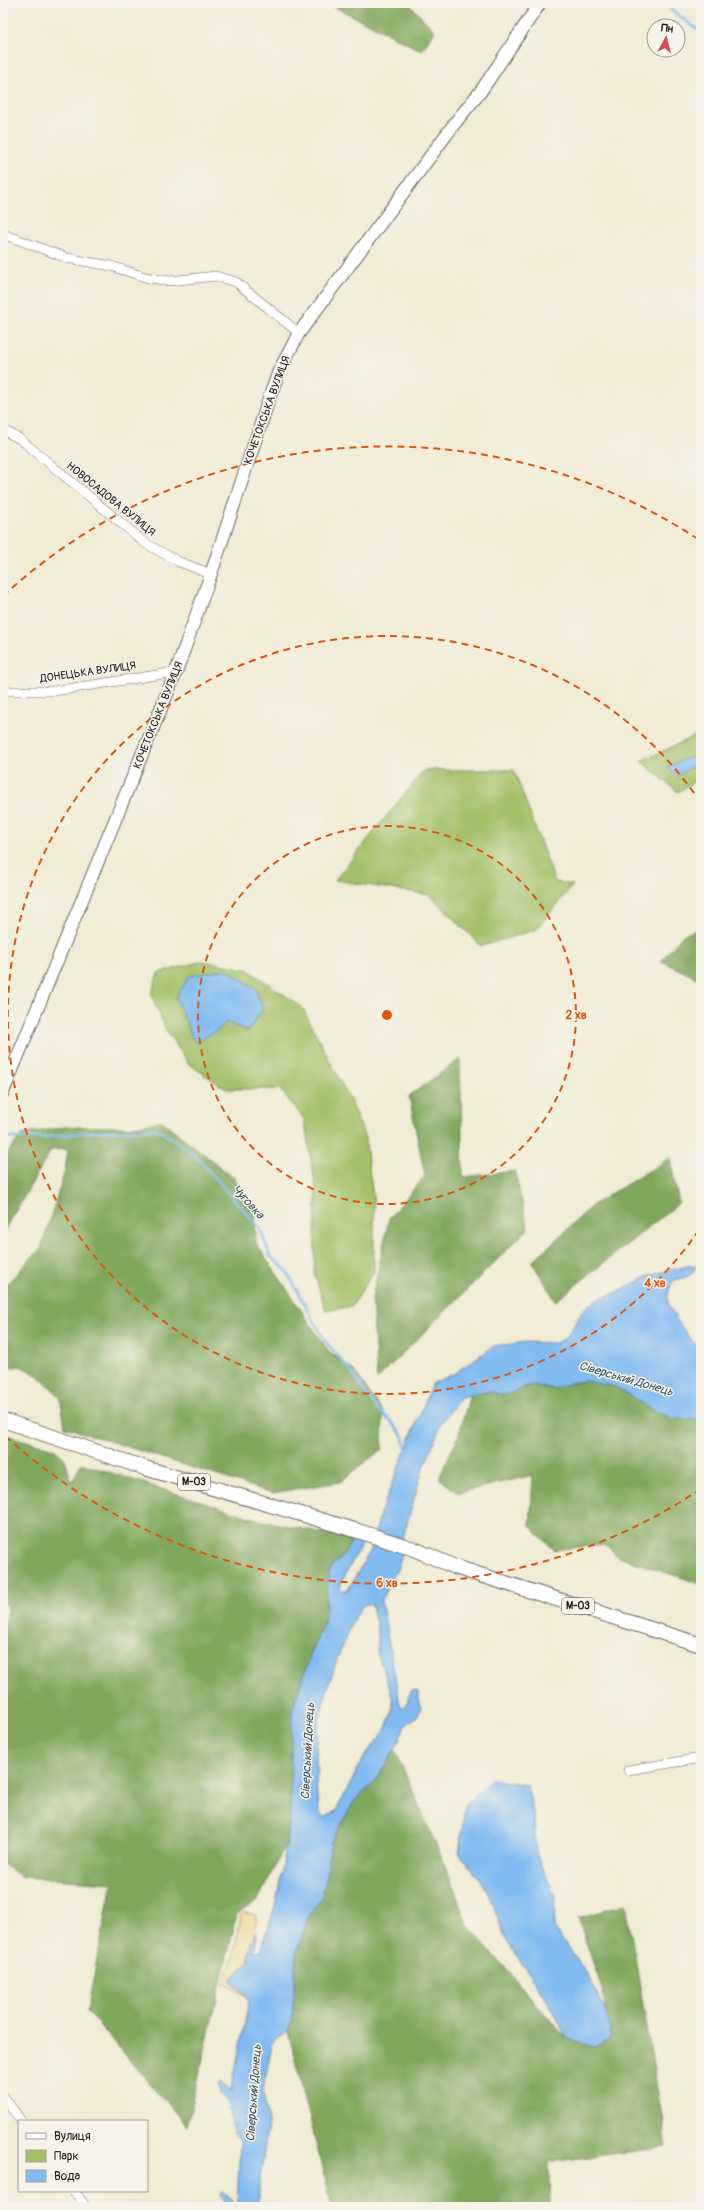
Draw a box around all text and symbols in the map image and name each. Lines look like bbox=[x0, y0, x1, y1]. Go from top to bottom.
north arrow bbox=[646, 18, 686, 58]
text: Пн bbox=[660, 21, 674, 36]
street label: КОЧЕТОКСЬКА ВУЛИЦЯ bbox=[241, 354, 293, 466]
street label: НОВОСАДОВА ВУЛИЦЯ bbox=[64, 459, 158, 539]
street label: ДОНЕЦЬКА ВУЛИЦЯ bbox=[38, 659, 137, 685]
street label: КОЧЕТОКСЬКА ВУЛИЦЯ bbox=[131, 659, 185, 771]
centre of rings bbox=[380, 1008, 394, 1022]
text: 2 хв bbox=[565, 1008, 587, 1023]
water label: Чуговка bbox=[229, 1182, 268, 1223]
text: 4 хв bbox=[643, 1276, 666, 1291]
water label: Сіверський Донець bbox=[577, 1358, 675, 1400]
road number: М-03 bbox=[178, 1474, 210, 1490]
text: 6 хв bbox=[376, 1576, 398, 1591]
road number: М-03 bbox=[562, 1598, 594, 1614]
water label: Сіверський Донець bbox=[298, 1702, 318, 1800]
water label: Сіверський Донець bbox=[243, 2044, 265, 2142]
legend bbox=[18, 2120, 148, 2192]
text: Вулиця bbox=[54, 2129, 91, 2144]
text: Парк bbox=[54, 2149, 79, 2164]
text: Вода bbox=[54, 2169, 80, 2184]

